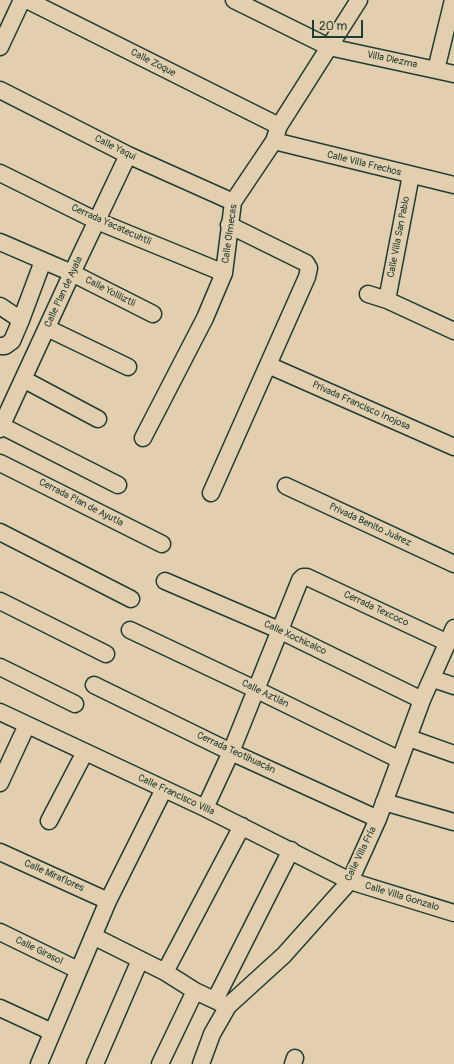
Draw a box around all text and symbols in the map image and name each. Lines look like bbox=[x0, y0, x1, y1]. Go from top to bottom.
scale bar bbox=[314, 12, 365, 38]
text: 20 m bbox=[319, 19, 347, 34]
street label: Calle Zoque bbox=[128, 47, 178, 79]
street label: Villa Diezma bbox=[366, 49, 418, 71]
street label: Calle Yaqui bbox=[92, 133, 138, 163]
street label: Calle Villa Frechos bbox=[326, 149, 402, 179]
street label: Calle Villa San Pablo bbox=[385, 195, 413, 279]
street label: Cerrada Yacatecuhtli bbox=[69, 202, 153, 248]
street label: Calle Olmecas bbox=[220, 204, 240, 264]
street label: Calle Plan de Ayala bbox=[42, 255, 86, 329]
street label: Calle Yoliliztli bbox=[83, 274, 137, 310]
street label: Privada Francisco Inojosa bbox=[310, 379, 412, 433]
street label: Cerrada Plan de Ayutla bbox=[37, 476, 125, 530]
street label: Privada Benito Juárez bbox=[327, 501, 413, 549]
street label: Cerrada Texcoco bbox=[342, 589, 410, 629]
street label: Calle Xochicalco bbox=[262, 618, 328, 658]
street label: Calle Aztlán bbox=[239, 677, 291, 711]
street label: Cerrada Teotihuacán bbox=[195, 730, 277, 776]
street label: Calle Francisco Villa bbox=[136, 772, 216, 818]
street label: Calle Villa Fría bbox=[343, 825, 379, 883]
street label: Calle Miraflores bbox=[22, 857, 86, 895]
street label: Calle Villa Gonzalo bbox=[363, 880, 441, 914]
street label: Calle Girasol bbox=[13, 934, 65, 968]

